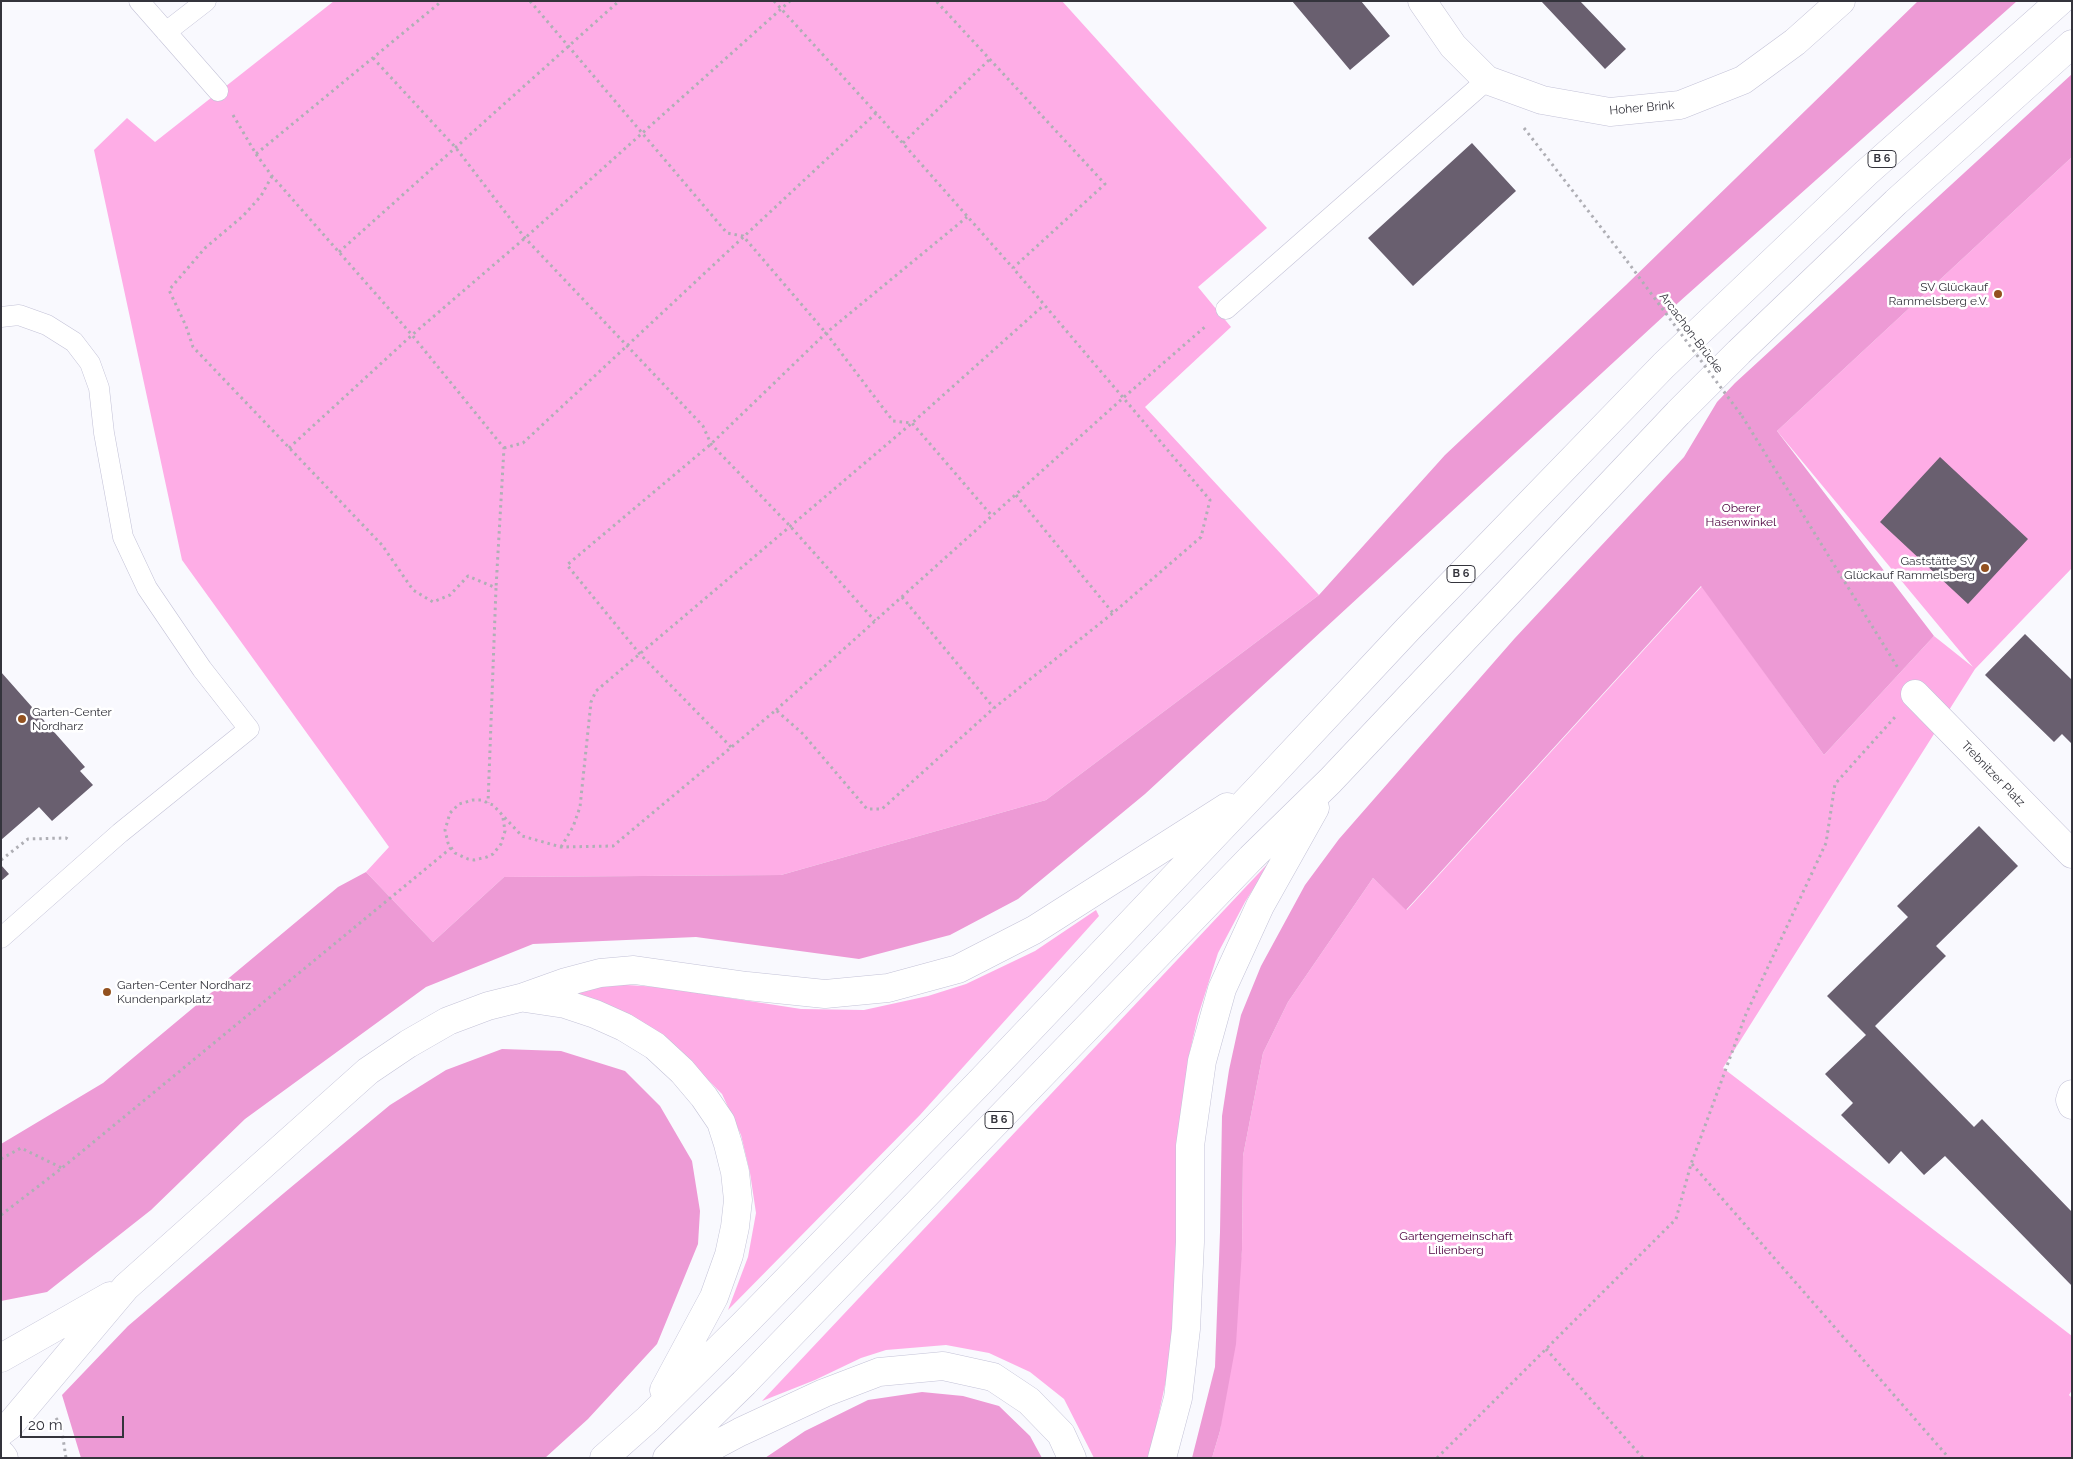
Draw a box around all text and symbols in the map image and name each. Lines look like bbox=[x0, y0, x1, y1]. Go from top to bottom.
street label: Hoher Brink bbox=[1609, 98, 1675, 118]
road number: B 6 bbox=[1868, 150, 1896, 168]
place label: SV Glückauf Rammelsberg e.V. bbox=[1889, 280, 1988, 308]
marker: SV Glückauf Rammelsberg e.V. bbox=[1992, 288, 2004, 300]
street label: Arcachon-Brücke bbox=[1656, 290, 1726, 376]
park label: Oberer Hasenwinkel bbox=[1706, 501, 1776, 529]
place label: Gaststätte SV Glückauf Rammelsberg bbox=[1844, 554, 1975, 582]
marker: Gaststätte SV Glückauf Rammelsberg bbox=[1979, 562, 1991, 574]
road number: B 6 bbox=[1447, 566, 1475, 582]
place label: Garten-Center Nordharz bbox=[32, 705, 112, 733]
marker: Garten-Center Nordharz bbox=[16, 713, 28, 725]
street label: Trebnitzer Platz bbox=[1958, 738, 2028, 810]
place label: Garten-Center Nordharz Kundenparkplatz bbox=[117, 978, 251, 1006]
marker: Garten-Center Nordharz Kundenparkplatz bbox=[101, 986, 113, 998]
road number: B 6 bbox=[985, 1112, 1013, 1128]
park label: Gartengemeinschaft Lilienberg bbox=[1399, 1229, 1513, 1257]
scale bar bbox=[22, 1406, 126, 1438]
text: 20 m bbox=[28, 1416, 63, 1434]

